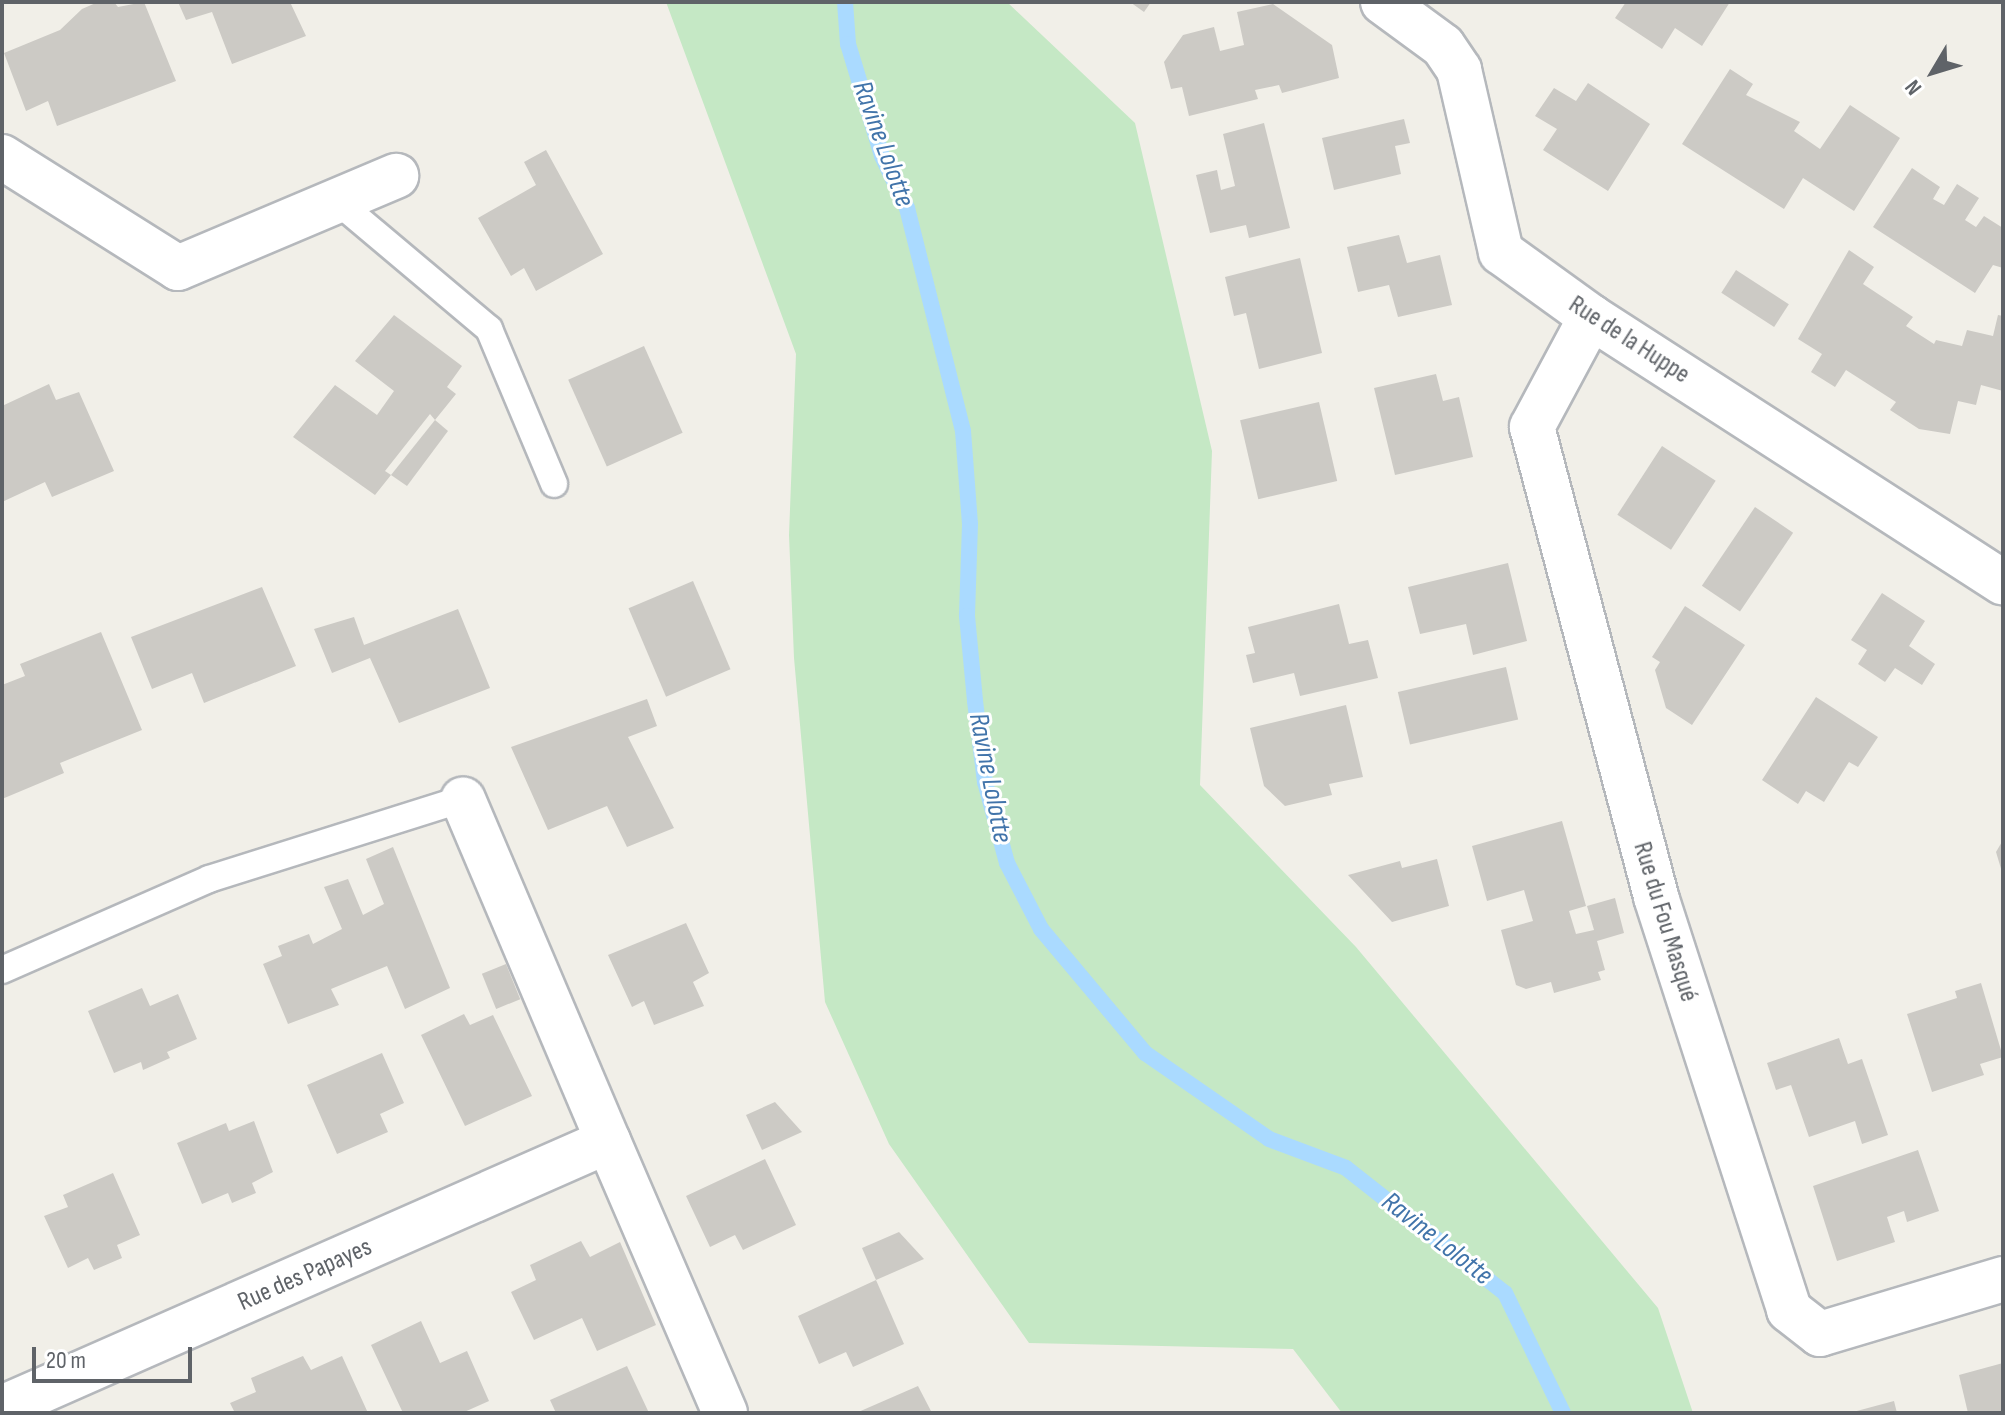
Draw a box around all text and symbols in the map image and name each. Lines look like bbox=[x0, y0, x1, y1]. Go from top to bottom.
north arrow bbox=[1893, 32, 1973, 112]
text: N bbox=[1899, 74, 1928, 100]
water label: Ravine Lolotte bbox=[845, 76, 921, 212]
street label: Rue de la Huppe bbox=[1563, 289, 1695, 391]
water label: Ravine Lolotte bbox=[961, 710, 1019, 846]
street label: Rue du Fou Masqué bbox=[1626, 838, 1704, 1006]
water label: Ravine Lolotte bbox=[1375, 1185, 1499, 1293]
street label: Rue des Papayes bbox=[233, 1232, 377, 1318]
scale bar bbox=[36, 1331, 196, 1381]
text: 20 m bbox=[46, 1346, 86, 1375]

